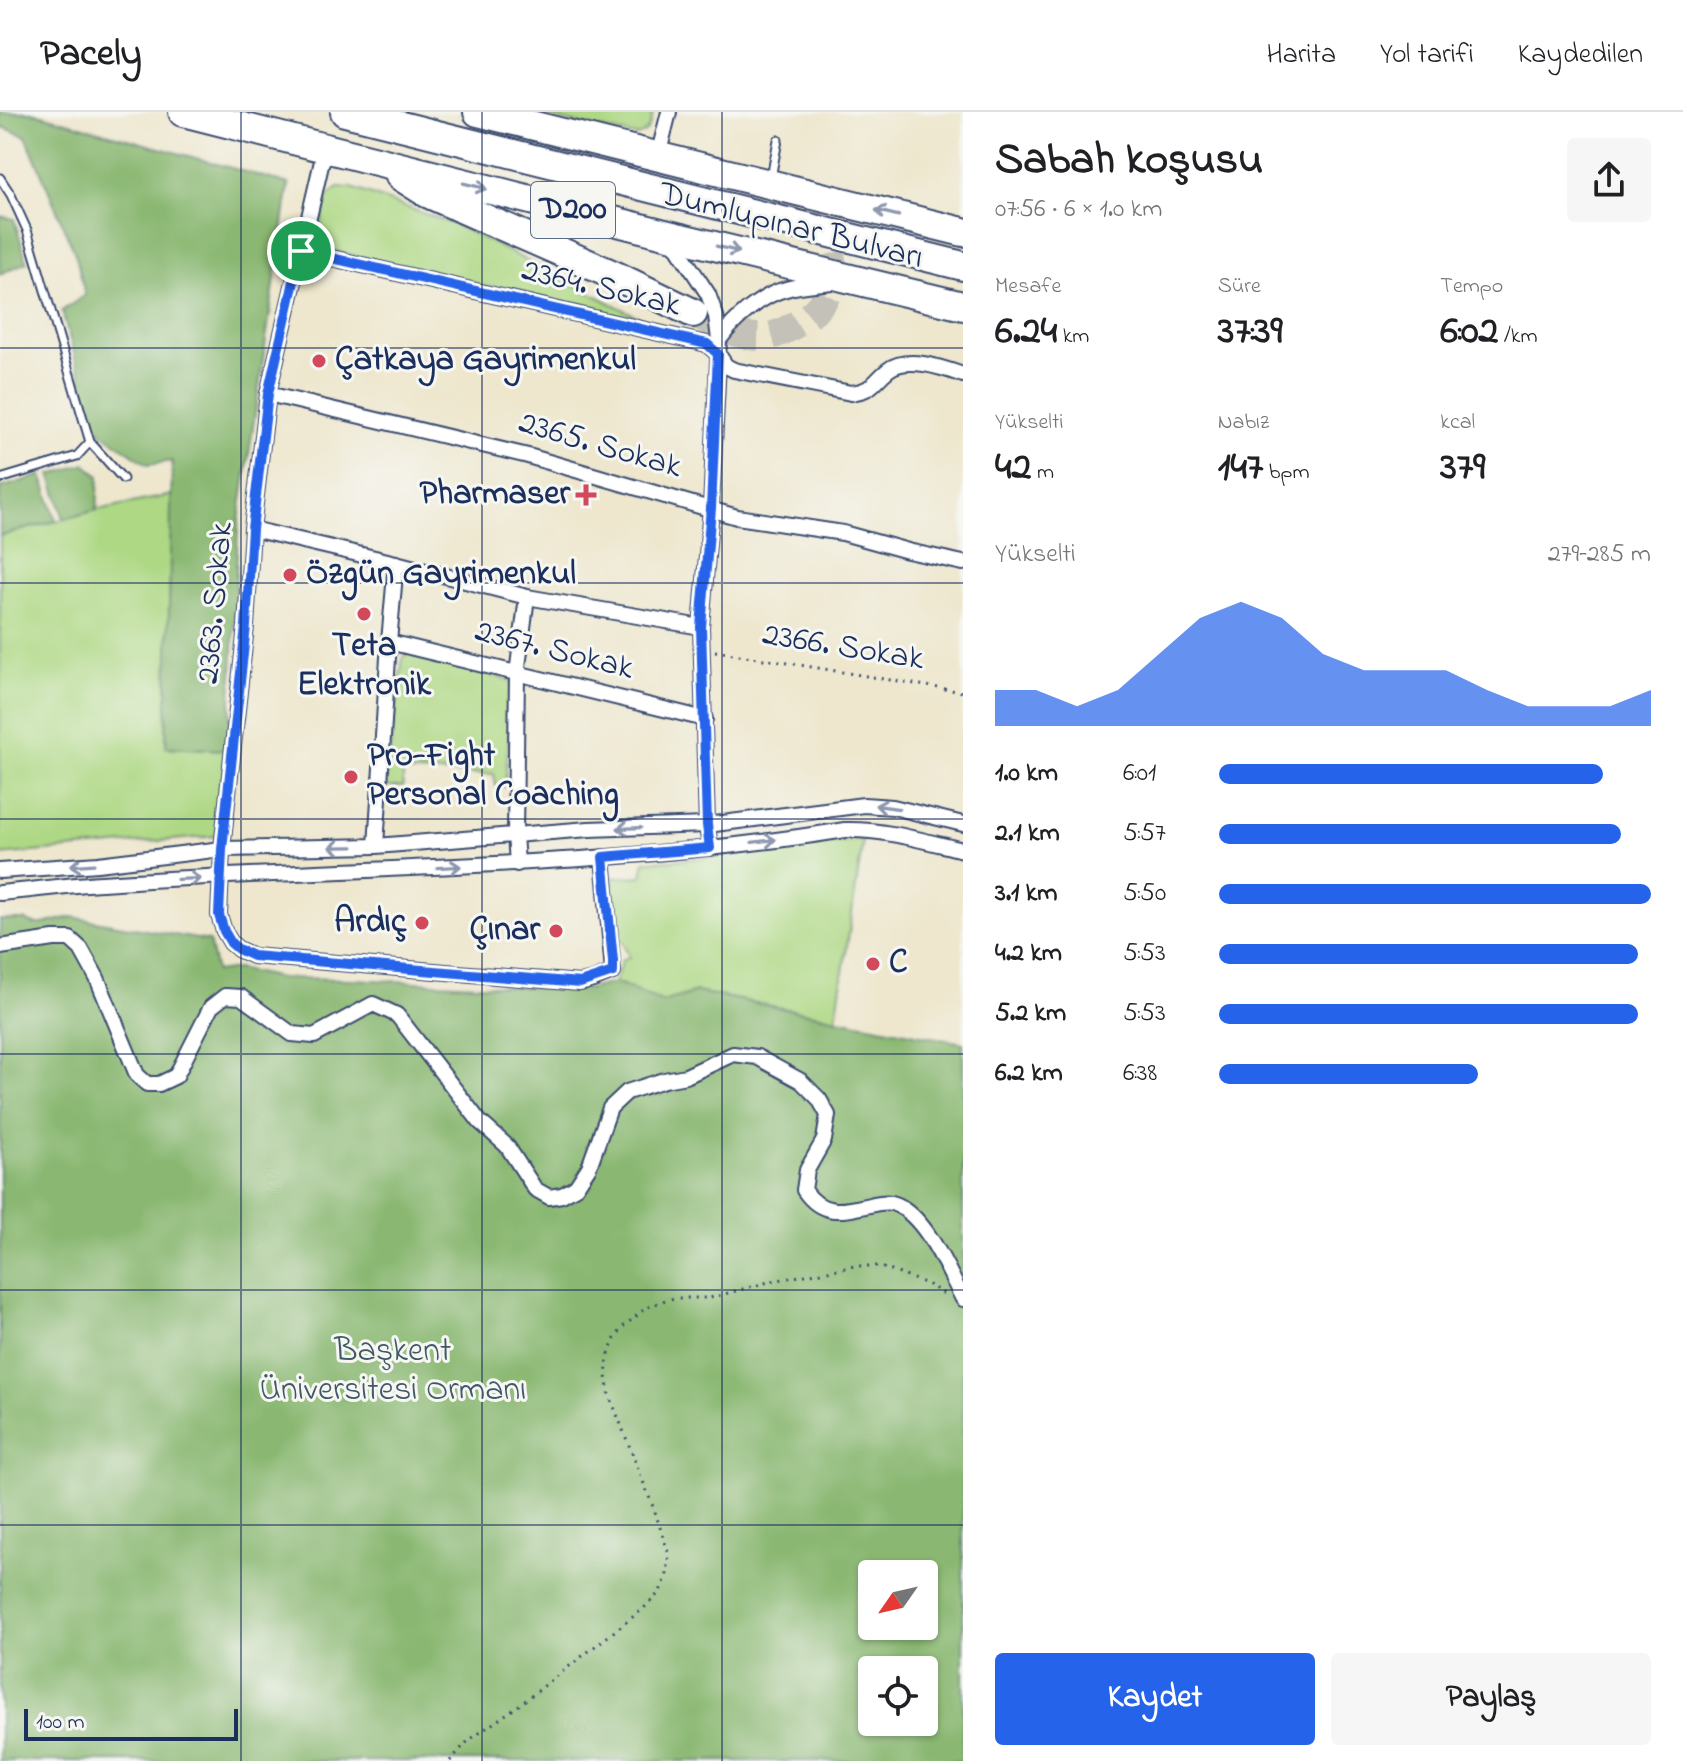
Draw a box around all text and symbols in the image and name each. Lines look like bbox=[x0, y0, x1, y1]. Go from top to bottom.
text: Pacely bbox=[40, 27, 142, 83]
text: Harita bbox=[1266, 35, 1336, 76]
text: Yol tarifi bbox=[1380, 35, 1474, 76]
text: Kaydedilen bbox=[1518, 35, 1643, 76]
text: Sabah koşusu bbox=[995, 129, 1263, 193]
button: share bbox=[1567, 138, 1651, 222]
street label: Dumlupınar Bulvarı bbox=[653, 170, 928, 284]
one-way arrow bbox=[462, 179, 488, 194]
road number: D200 bbox=[531, 182, 615, 238]
text: 07:56 · 6 × 1.0 km bbox=[995, 191, 1162, 229]
one-way arrow bbox=[875, 205, 901, 220]
pin bbox=[267, 217, 335, 285]
icon: arrive bbox=[279, 229, 323, 273]
one-way arrow bbox=[714, 242, 740, 257]
street label: 2364. Sokak bbox=[516, 246, 686, 332]
text: Mesafe bbox=[995, 271, 1061, 303]
text: Süre bbox=[1218, 271, 1261, 303]
text: Tempo bbox=[1440, 271, 1503, 303]
text: 6.24 bbox=[995, 303, 1057, 362]
text: 37:39 bbox=[1218, 303, 1283, 362]
text: 6:02 bbox=[1440, 303, 1499, 362]
text: km bbox=[1057, 321, 1089, 353]
text: /km bbox=[1499, 321, 1538, 353]
place label: Çatkaya Gayrimenkul bbox=[335, 336, 636, 387]
marker: Çatkaya Gayrimenkul bbox=[310, 352, 328, 370]
street label: 2365. Sokak bbox=[513, 399, 687, 493]
text: Yükselti bbox=[995, 407, 1063, 439]
text: Nabız bbox=[1218, 407, 1269, 439]
text: kcal bbox=[1440, 407, 1475, 439]
text: 42 bbox=[995, 439, 1031, 498]
text: 147 bbox=[1218, 439, 1263, 498]
text: 379 bbox=[1440, 439, 1485, 498]
text: m bbox=[1031, 457, 1054, 489]
text: bpm bbox=[1263, 457, 1310, 489]
place label: Pharmaser bbox=[419, 470, 571, 520]
marker: Pharmaser bbox=[577, 486, 595, 504]
street label: 2363. Sokak bbox=[184, 520, 248, 686]
text: Yükselti bbox=[995, 536, 1076, 574]
text: 279–285 m bbox=[1548, 536, 1651, 574]
place label: Özgün Gayrimenkul bbox=[306, 550, 576, 601]
marker: Özgün Gayrimenkul bbox=[281, 566, 299, 584]
marker: Teta Elektronik bbox=[355, 605, 373, 623]
street label: 2367. Sokak bbox=[469, 607, 639, 695]
street label: 2366. Sokak bbox=[759, 611, 927, 685]
place label: Teta Elektronik bbox=[297, 622, 432, 711]
place label: Pro-Fight Personal Coaching bbox=[367, 732, 619, 822]
text: 1.0 km bbox=[995, 755, 1058, 793]
text: 6:01 bbox=[1123, 755, 1156, 793]
marker: Pro-Fight Personal Coaching bbox=[342, 768, 360, 786]
one-way arrow bbox=[875, 799, 900, 814]
text: 2.1 km bbox=[995, 815, 1060, 853]
text: 5:57 bbox=[1123, 815, 1166, 853]
one-way arrow bbox=[616, 820, 643, 835]
one-way arrow bbox=[751, 833, 776, 848]
one-way arrow bbox=[328, 839, 355, 855]
one-way arrow bbox=[69, 858, 96, 873]
one-way arrow bbox=[435, 859, 462, 874]
one-way arrow bbox=[175, 871, 202, 886]
text: 3.1 km bbox=[995, 875, 1057, 913]
text: 5:50 bbox=[1123, 875, 1166, 913]
place label: Ardıç bbox=[334, 898, 407, 948]
place label: Çınar bbox=[470, 906, 541, 956]
marker: Ardıç bbox=[413, 914, 431, 932]
marker: Çınar bbox=[547, 922, 565, 940]
text: 4.2 km bbox=[995, 935, 1062, 973]
text: 5:53 bbox=[1123, 935, 1166, 973]
place label: C bbox=[889, 939, 908, 989]
marker: C bbox=[864, 955, 882, 973]
text: 5.2 km bbox=[995, 995, 1066, 1033]
text: 5:53 bbox=[1123, 995, 1166, 1033]
text: 6.2 km bbox=[995, 1055, 1063, 1093]
text: 6:38 bbox=[1123, 1055, 1157, 1093]
park label: Başkent Üniversitesi Ormanı bbox=[260, 1327, 526, 1416]
north arrow bbox=[858, 1560, 938, 1640]
map controls bbox=[858, 1560, 938, 1736]
button: Kaydet bbox=[995, 1653, 1315, 1745]
button: Paylaş bbox=[1331, 1653, 1651, 1745]
button: locate bbox=[858, 1656, 938, 1736]
scale bar bbox=[24, 1705, 238, 1741]
text: 100 m bbox=[36, 1707, 85, 1739]

